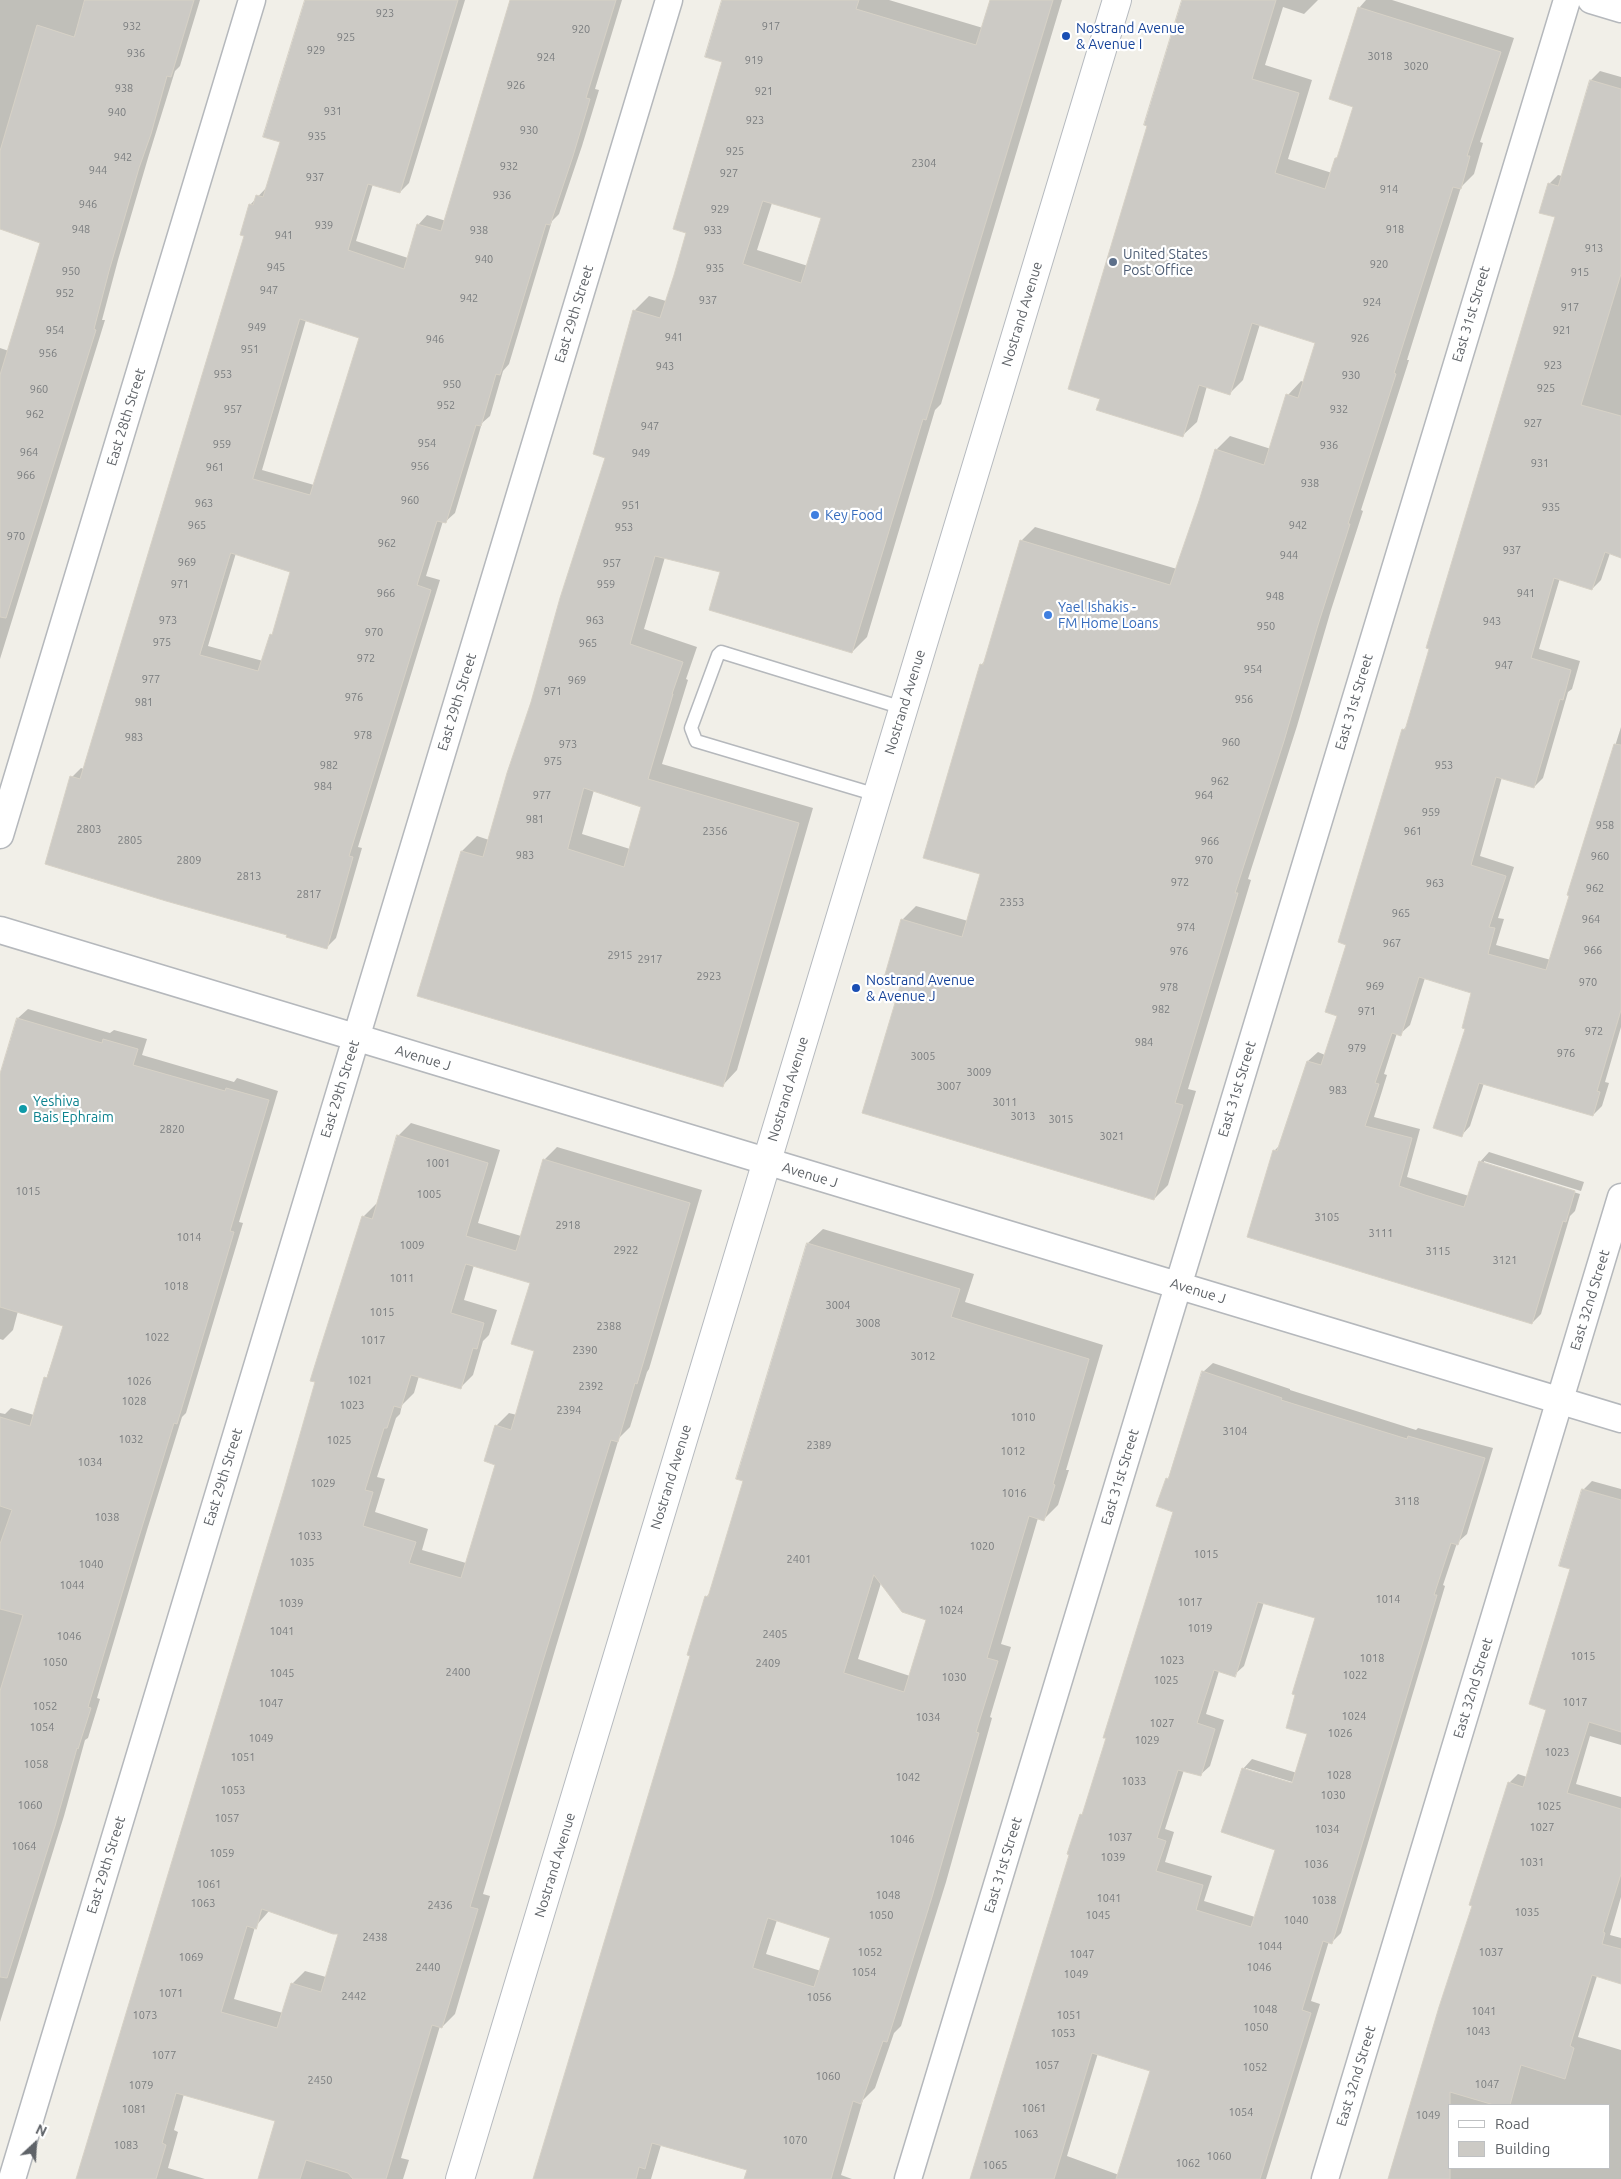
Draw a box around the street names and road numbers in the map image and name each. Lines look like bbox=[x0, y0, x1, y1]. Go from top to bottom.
street label: Nostrand Avenue bbox=[998, 260, 1046, 368]
street label: East 29th Street bbox=[551, 263, 597, 365]
street label: East 31st Street bbox=[1448, 264, 1494, 364]
street label: East 28th Street bbox=[103, 366, 149, 468]
street label: Nostrand Avenue bbox=[881, 648, 929, 756]
street label: East 29th Street bbox=[434, 651, 480, 753]
street label: East 31st Street bbox=[1331, 652, 1377, 752]
street label: Nostrand Avenue bbox=[764, 1035, 812, 1143]
street label: East 29th Street bbox=[317, 1038, 363, 1140]
street label: East 31st Street bbox=[1214, 1039, 1260, 1139]
street label: Avenue J bbox=[393, 1042, 453, 1074]
street label: Avenue J bbox=[780, 1159, 840, 1191]
street label: East 32nd Street bbox=[1567, 1248, 1613, 1352]
street label: Avenue J bbox=[1168, 1275, 1228, 1307]
street label: Nostrand Avenue bbox=[647, 1423, 695, 1531]
street label: East 29th Street bbox=[200, 1426, 246, 1528]
street label: East 31st Street bbox=[1097, 1427, 1143, 1527]
street label: East 32nd Street bbox=[1450, 1636, 1496, 1740]
street label: Nostrand Avenue bbox=[531, 1811, 579, 1919]
street label: East 29th Street bbox=[83, 1814, 129, 1916]
street label: East 31st Street bbox=[980, 1815, 1026, 1915]
street label: East 32nd Street bbox=[1333, 2024, 1379, 2128]

